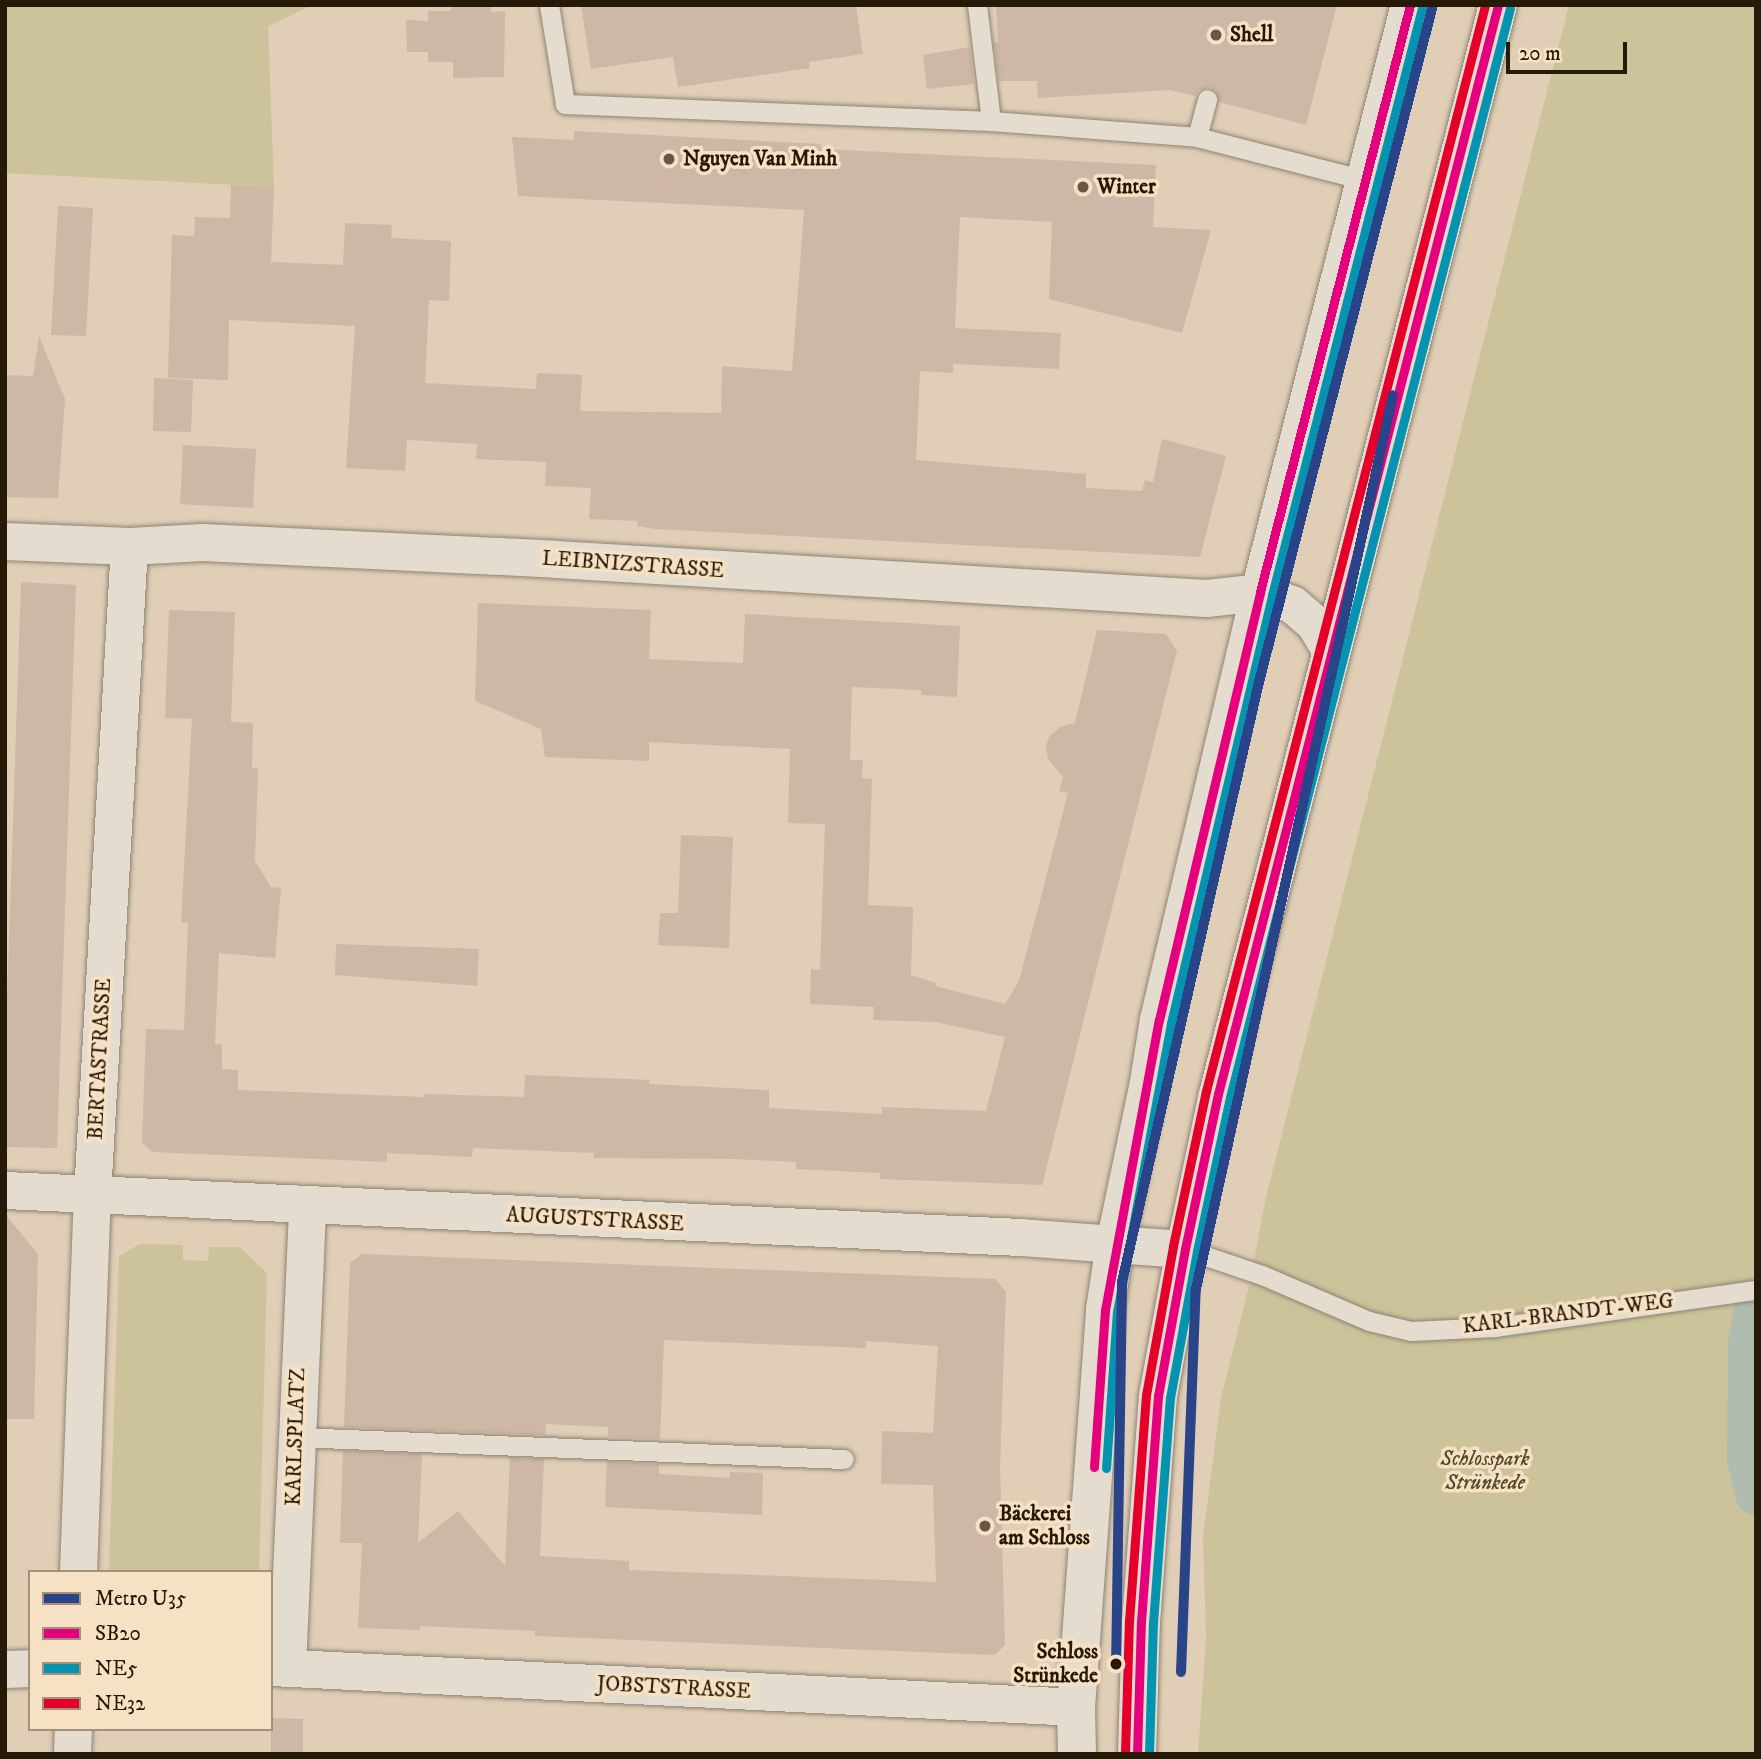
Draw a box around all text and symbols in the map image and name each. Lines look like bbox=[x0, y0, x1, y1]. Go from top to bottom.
place label: Shell bbox=[1230, 22, 1273, 48]
marker: Shell bbox=[1208, 27, 1224, 43]
scale bar bbox=[1509, 28, 1630, 72]
text: 20 m bbox=[1519, 41, 1561, 67]
place label: Nguyen Van Minh bbox=[683, 146, 837, 172]
marker: Nguyen Van Minh bbox=[661, 151, 677, 167]
place label: Winter bbox=[1097, 174, 1156, 200]
marker: Winter bbox=[1075, 179, 1091, 195]
street label: LEIBNIZSTRASSE bbox=[541, 546, 725, 584]
street label: BERTASTRASSE bbox=[83, 977, 117, 1141]
street label: AUGUSTSTRASSE bbox=[505, 1203, 685, 1237]
street label: KARL-BRANDT-WEG bbox=[1461, 1289, 1675, 1339]
street label: KARLSPLATZ bbox=[281, 1368, 311, 1506]
park label: Schlosspark Strünkede bbox=[1441, 1446, 1529, 1496]
place label: Bäckerei am Schloss bbox=[999, 1501, 1090, 1551]
marker: Bäckerei am Schloss bbox=[977, 1518, 993, 1534]
legend bbox=[28, 1570, 273, 1731]
text: Metro U35 bbox=[95, 1586, 186, 1612]
text: SB20 bbox=[95, 1621, 141, 1647]
place label: Schloss Strünkede bbox=[1013, 1639, 1098, 1689]
marker: Schloss Strünkede bbox=[1105, 1653, 1127, 1675]
text: NE5 bbox=[95, 1656, 138, 1682]
street label: JOBSTSTRASSE bbox=[596, 1671, 752, 1705]
text: NE32 bbox=[95, 1691, 145, 1717]

